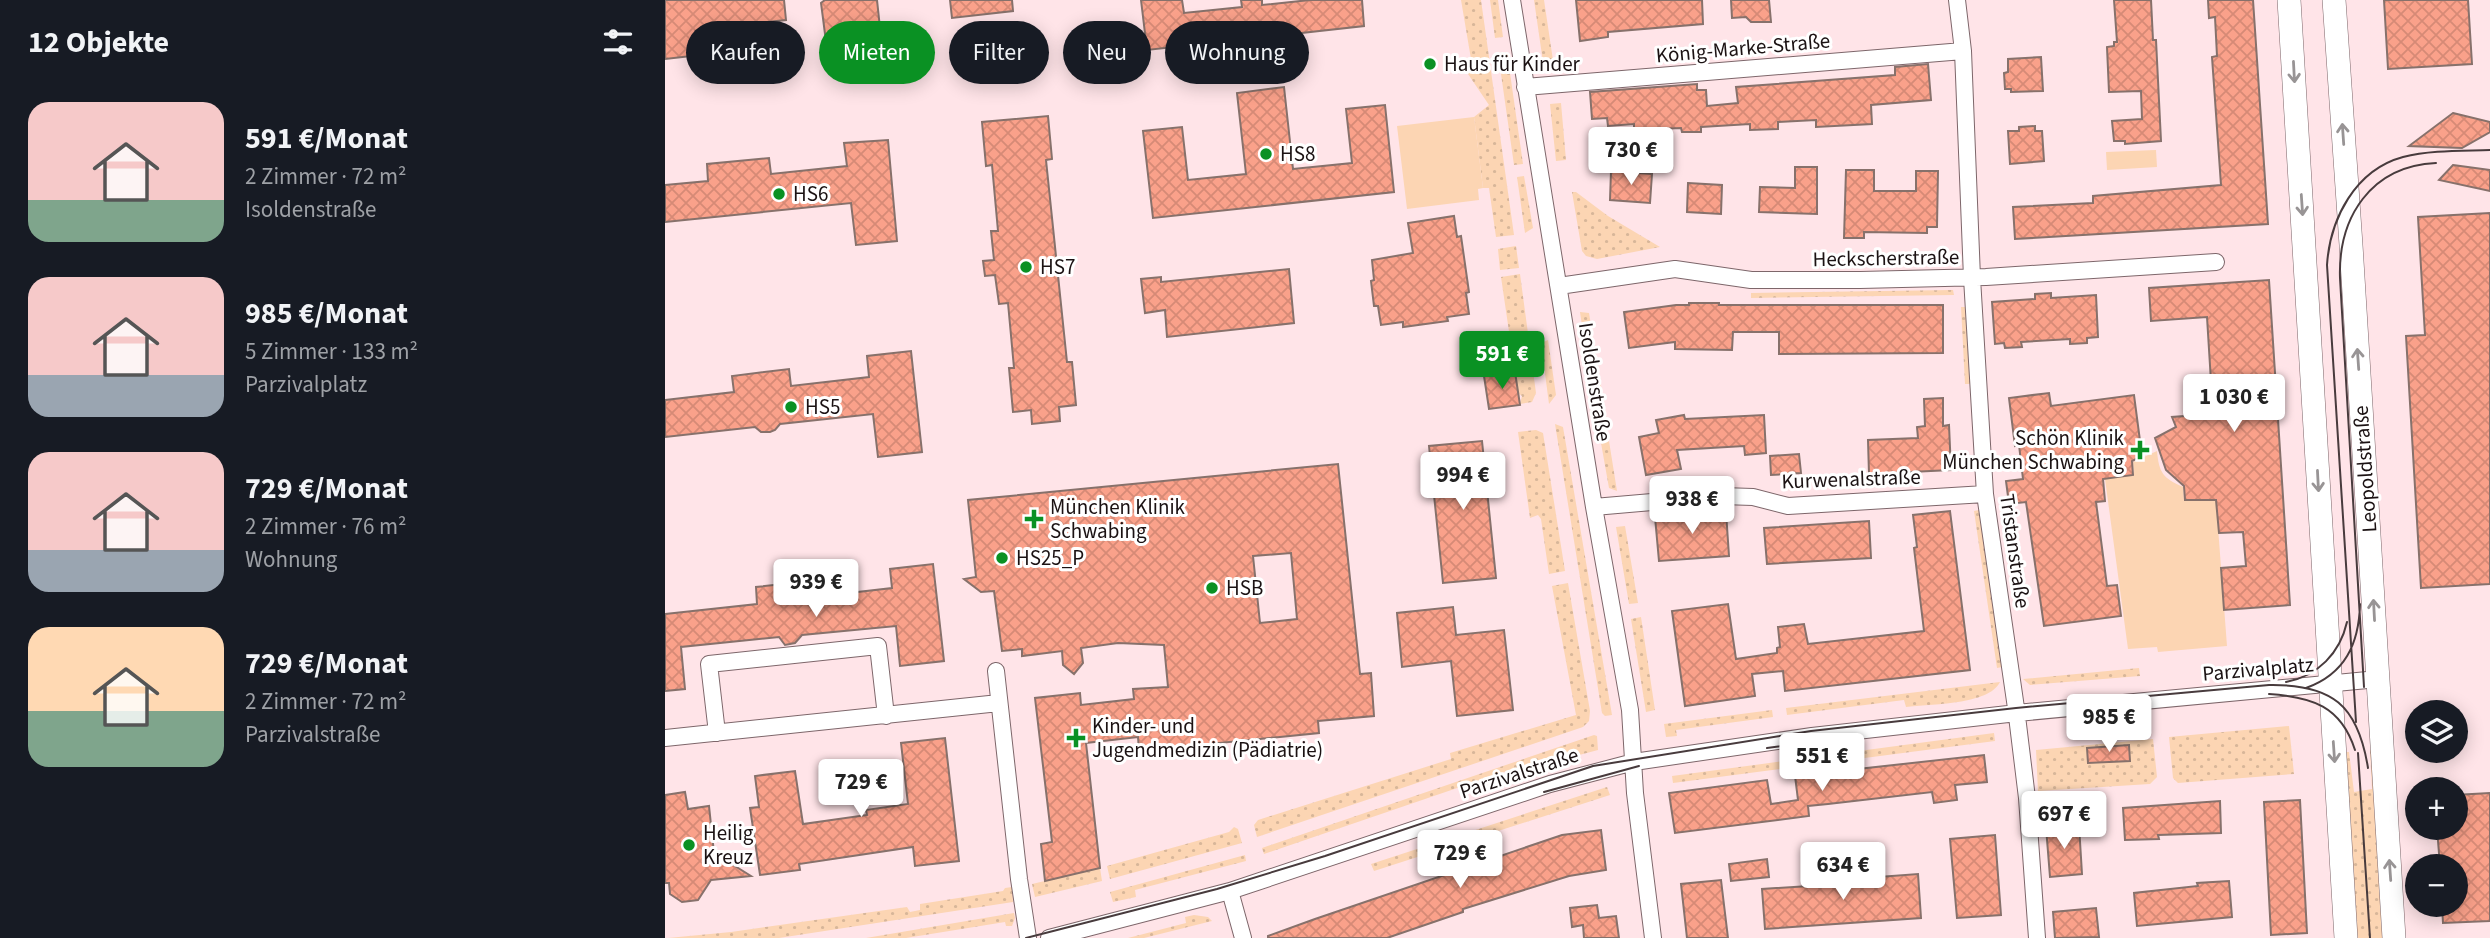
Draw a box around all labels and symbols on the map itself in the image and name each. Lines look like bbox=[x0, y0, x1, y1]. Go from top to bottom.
street label: König-Marke-Straße bbox=[1655, 25, 1831, 71]
place label: Haus für Kinder bbox=[1444, 49, 1581, 79]
marker: Haus für Kinder bbox=[1422, 56, 1438, 72]
one-way arrow bbox=[2287, 60, 2300, 83]
one-way arrow bbox=[2336, 123, 2349, 145]
pin: 730 € bbox=[1582, 128, 1680, 187]
place label: HS8 bbox=[1280, 139, 1315, 169]
marker: HS8 bbox=[1258, 146, 1274, 162]
place label: HS6 bbox=[793, 179, 828, 209]
marker: HS6 bbox=[771, 186, 787, 202]
one-way arrow bbox=[2296, 193, 2309, 216]
street label: Heckscherstraße bbox=[1812, 242, 1960, 274]
place label: HS7 bbox=[1040, 252, 1075, 282]
marker: HS7 bbox=[1018, 259, 1034, 275]
street label: Isoldenstraße bbox=[1571, 320, 1619, 444]
pin: 591 € bbox=[1453, 332, 1551, 391]
one-way arrow bbox=[2352, 348, 2365, 371]
pin: 1 030 € bbox=[2169, 374, 2299, 434]
place label: HS5 bbox=[805, 392, 840, 422]
marker: HS5 bbox=[783, 399, 799, 415]
street label: Leopoldstraße bbox=[2346, 405, 2384, 533]
place label: Schön Klinik München Schwabing bbox=[1942, 423, 2125, 477]
marker: Schön Klinik München Schwabing bbox=[2130, 440, 2150, 460]
pin: 994 € bbox=[1414, 452, 1512, 512]
street label: Kurwenalstraße bbox=[1781, 462, 1921, 496]
one-way arrow bbox=[2312, 469, 2325, 492]
pin: 938 € bbox=[1643, 476, 1741, 536]
place label: München Klinik Schwabing bbox=[1050, 492, 1186, 546]
street label: Tristanstraße bbox=[1992, 492, 2038, 610]
marker: München Klinik Schwabing bbox=[1024, 509, 1044, 529]
place label: HS25_P bbox=[1016, 543, 1084, 573]
marker: HS25_P bbox=[994, 550, 1010, 566]
pin: 939 € bbox=[767, 560, 865, 619]
place label: HSB bbox=[1226, 573, 1263, 603]
marker: HSB bbox=[1204, 580, 1220, 596]
one-way arrow bbox=[2367, 600, 2380, 622]
street label: Parzivalplatz bbox=[2201, 649, 2315, 689]
pin: 985 € bbox=[2060, 694, 2158, 754]
place label: Kinder- und Jugendmedizin (Pädiatrie) bbox=[1092, 711, 1323, 765]
marker: Kinder- und Jugendmedizin (Pädiatrie) bbox=[1066, 728, 1086, 748]
pin: 551 € bbox=[1773, 734, 1871, 793]
street label: Parzivalstraße bbox=[1456, 740, 1582, 806]
one-way arrow bbox=[2328, 740, 2341, 763]
pin: 729 € bbox=[812, 760, 910, 819]
pin: 697 € bbox=[2015, 792, 2113, 851]
place label: Heilig Kreuz bbox=[703, 818, 754, 872]
pin: 729 € bbox=[1411, 830, 1509, 890]
marker: Heilig Kreuz bbox=[681, 837, 697, 853]
pin: 634 € bbox=[1794, 842, 1892, 902]
one-way arrow bbox=[2383, 859, 2396, 882]

